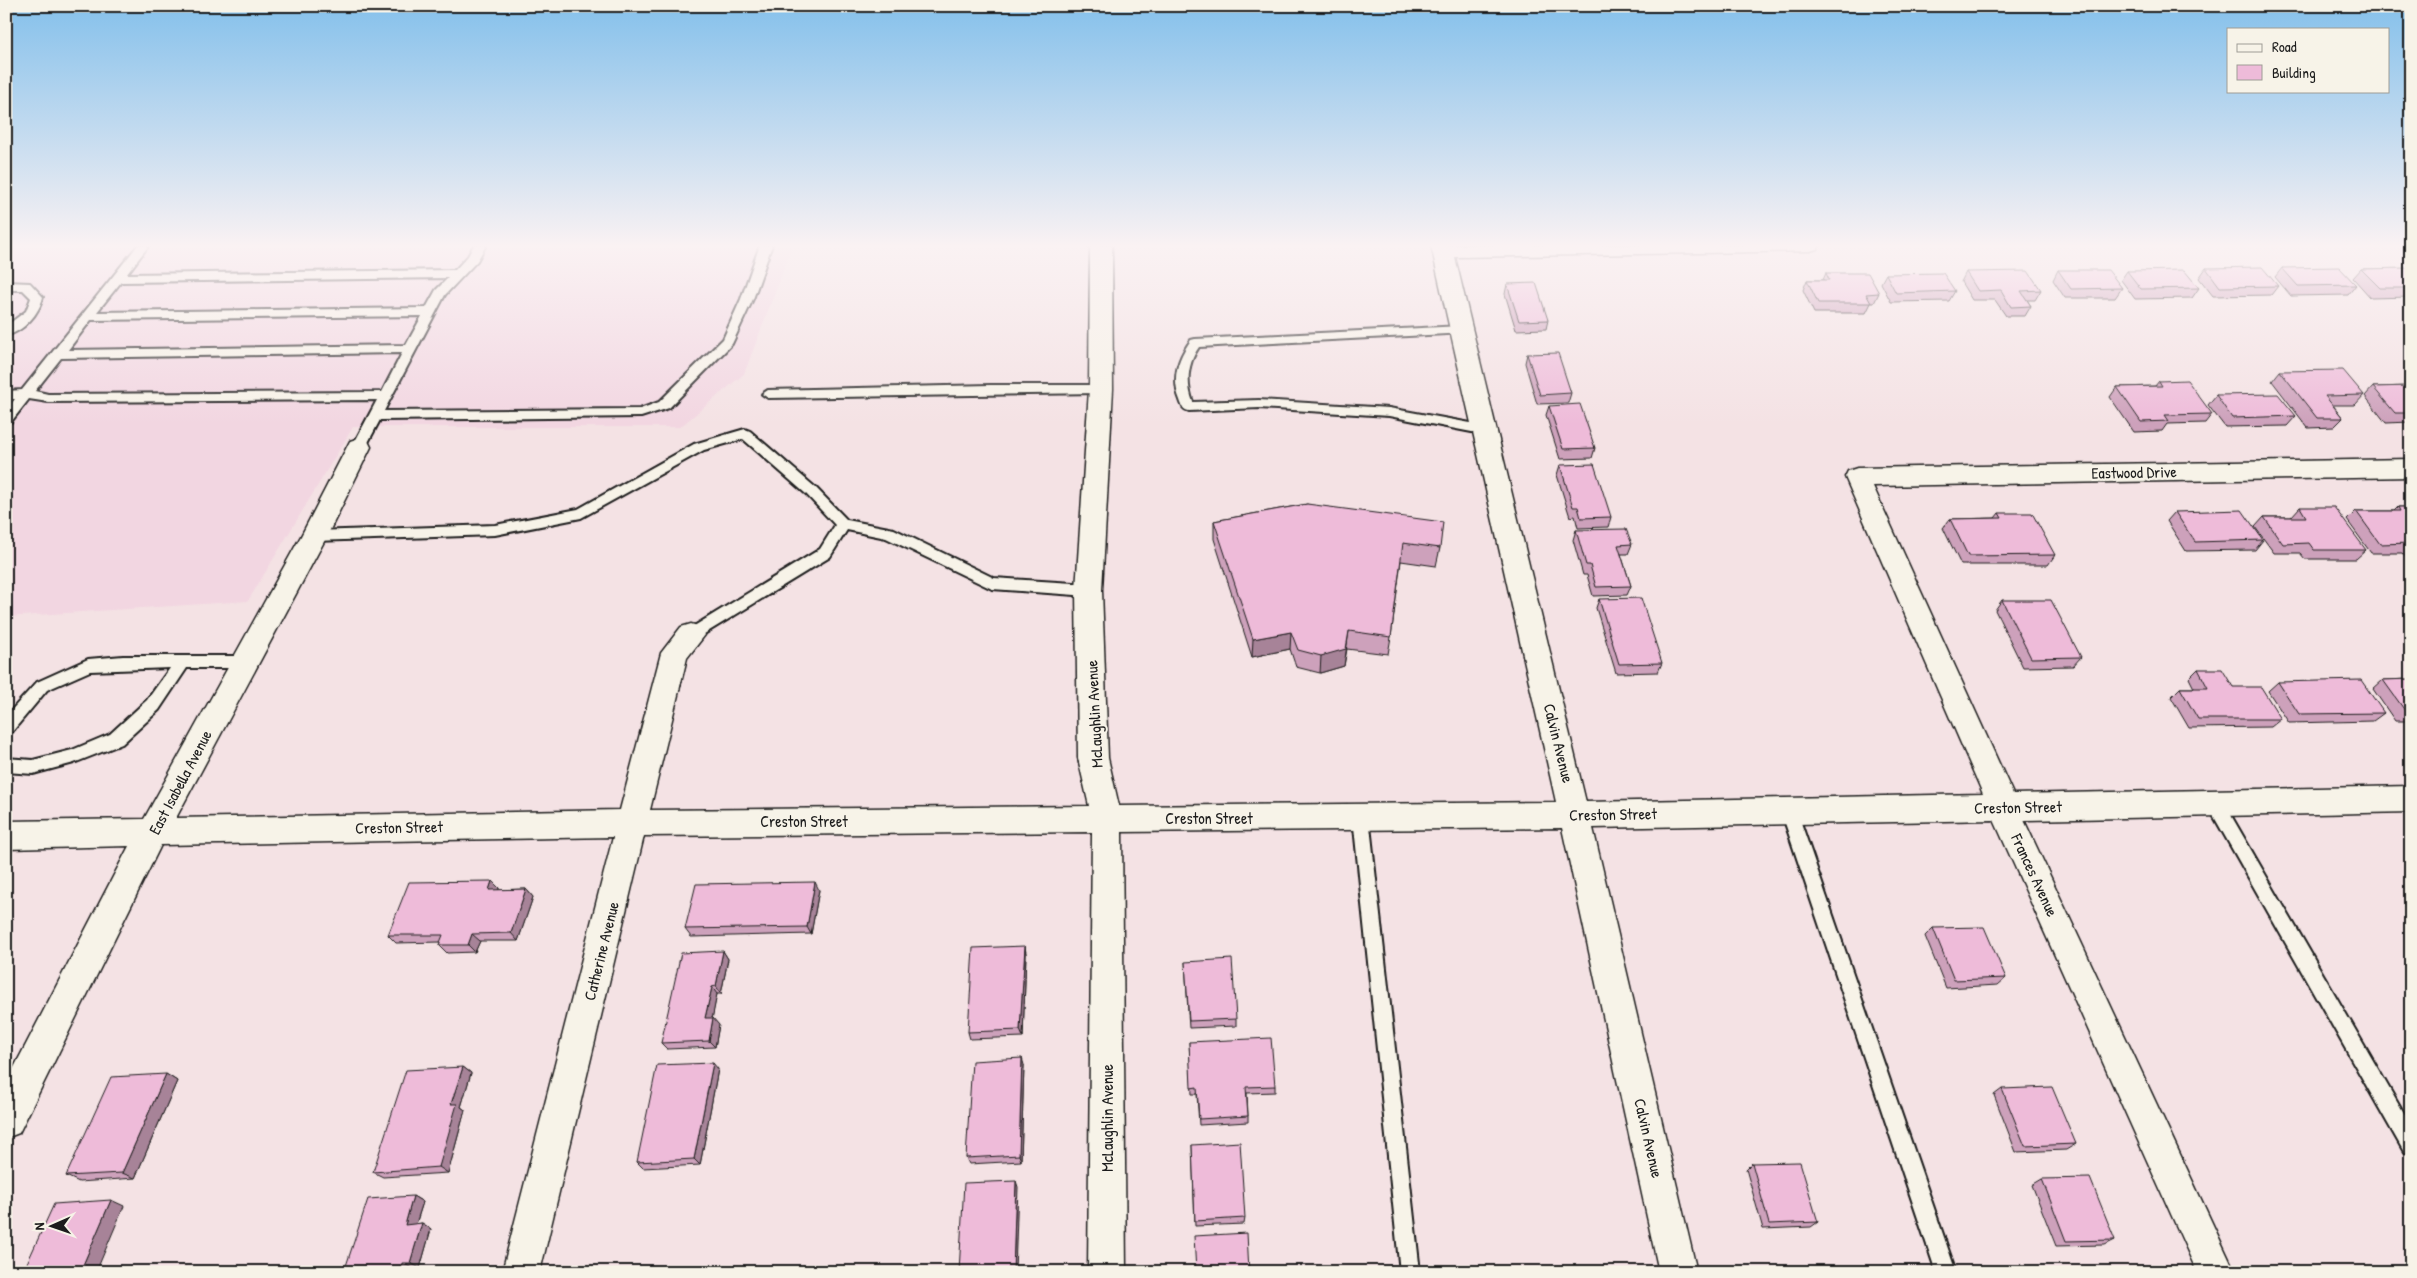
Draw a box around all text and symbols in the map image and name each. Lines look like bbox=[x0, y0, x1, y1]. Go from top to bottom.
legend bbox=[2227, 28, 2390, 92]
text: Road bbox=[2272, 36, 2297, 57]
text: Building bbox=[2272, 62, 2316, 83]
street label: Eastwood Drive bbox=[2091, 460, 2177, 484]
street label: McLaughlin Avenue bbox=[1080, 659, 1108, 768]
street label: Calvin Avenue bbox=[1539, 701, 1580, 785]
street label: East Isabella Avenue bbox=[143, 725, 217, 838]
street label: Creston Street bbox=[1974, 795, 2062, 819]
street label: Creston Street bbox=[1569, 802, 1657, 826]
street label: Creston Street bbox=[1165, 807, 1253, 829]
street label: Creston Street bbox=[760, 810, 848, 832]
street label: Creston Street bbox=[355, 815, 443, 839]
street label: Frances Avenue bbox=[2006, 829, 2064, 920]
street label: Catherine Avenue bbox=[578, 899, 624, 1003]
street label: McLaughlin Avenue bbox=[1096, 1064, 1118, 1172]
street label: Calvin Avenue bbox=[1629, 1096, 1669, 1180]
north arrow bbox=[28, 1200, 78, 1250]
text: N bbox=[29, 1222, 48, 1231]

